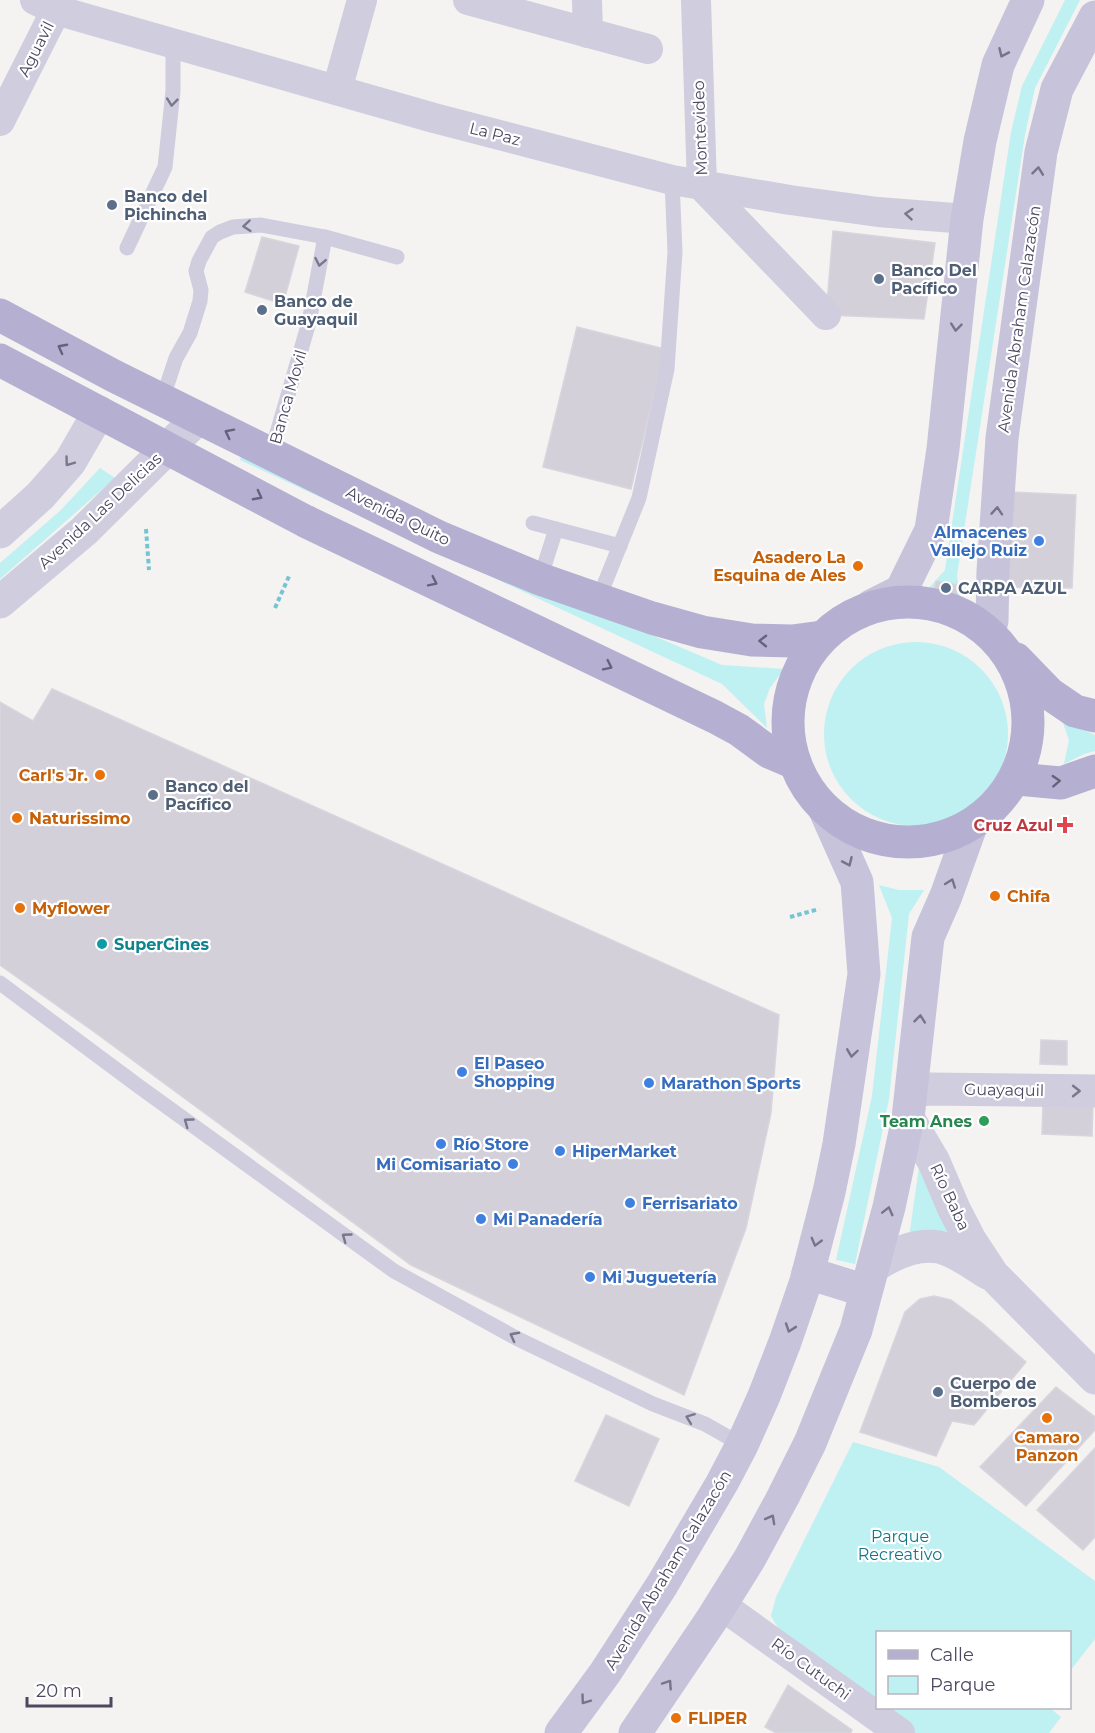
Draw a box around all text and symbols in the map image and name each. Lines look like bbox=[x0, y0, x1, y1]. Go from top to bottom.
street label: Aguavil bbox=[14, 18, 58, 80]
one-way arrow bbox=[999, 47, 1011, 58]
street label: Montevideo bbox=[689, 80, 711, 176]
one-way arrow bbox=[166, 98, 179, 107]
street label: La Paz bbox=[468, 119, 522, 149]
one-way arrow bbox=[1032, 167, 1044, 176]
place label: Banco del Pichincha bbox=[124, 187, 208, 224]
marker: Banco del Pichincha bbox=[105, 198, 119, 212]
street label: Avenida Abraham Calazacón bbox=[994, 204, 1044, 434]
one-way arrow bbox=[904, 208, 913, 221]
one-way arrow bbox=[242, 219, 251, 232]
one-way arrow bbox=[314, 257, 327, 267]
place label: Banco Del Pacífico bbox=[891, 261, 977, 298]
marker: Banco Del Pacífico bbox=[872, 272, 886, 286]
place label: Banco de Guayaquil bbox=[274, 292, 358, 329]
marker: Banco de Guayaquil bbox=[255, 303, 269, 317]
one-way arrow bbox=[950, 323, 963, 332]
one-way arrow bbox=[58, 344, 69, 356]
street label: Banca Movil bbox=[265, 348, 311, 446]
one-way arrow bbox=[224, 429, 235, 440]
street label: Avenida Las Delicias bbox=[34, 449, 166, 573]
one-way arrow bbox=[65, 455, 76, 466]
street label: Avenida Quito bbox=[343, 483, 453, 549]
one-way arrow bbox=[251, 489, 262, 500]
one-way arrow bbox=[991, 506, 1004, 515]
place label: Almacenes Vallejo Ruiz bbox=[929, 523, 1027, 560]
marker: Almacenes Vallejo Ruiz bbox=[1032, 534, 1046, 548]
place label: Asadero La Esquina de Ales bbox=[713, 548, 846, 585]
marker: Asadero La Esquina de Ales bbox=[851, 559, 865, 573]
one-way arrow bbox=[426, 575, 437, 586]
place label: CARPA AZUL bbox=[958, 579, 1067, 598]
marker: CARPA AZUL bbox=[939, 581, 953, 595]
one-way arrow bbox=[759, 634, 768, 647]
one-way arrow bbox=[602, 659, 613, 671]
place label: Carl's Jr. bbox=[19, 766, 88, 785]
marker: Carl's Jr. bbox=[93, 768, 107, 782]
one-way arrow bbox=[1052, 775, 1061, 788]
place label: Banco del Pacífico bbox=[165, 777, 249, 814]
marker: Banco del Pacífico bbox=[146, 788, 160, 802]
place label: Naturissimo bbox=[29, 809, 131, 828]
marker: Naturissimo bbox=[10, 811, 24, 825]
place label: Cruz Azul bbox=[974, 816, 1053, 835]
marker: Cruz Azul bbox=[1058, 818, 1072, 832]
one-way arrow bbox=[841, 855, 853, 866]
one-way arrow bbox=[943, 879, 956, 889]
place label: Chifa bbox=[1007, 887, 1050, 906]
marker: Chifa bbox=[988, 889, 1002, 903]
place label: Myflower bbox=[32, 899, 110, 918]
marker: Myflower bbox=[13, 901, 27, 915]
place label: SuperCines bbox=[114, 935, 210, 954]
marker: SuperCines bbox=[95, 937, 109, 951]
one-way arrow bbox=[913, 1014, 925, 1023]
one-way arrow bbox=[847, 1048, 859, 1058]
place label: El Paseo Shopping bbox=[474, 1054, 555, 1091]
marker: El Paseo Shopping bbox=[455, 1065, 469, 1079]
place label: Marathon Sports bbox=[661, 1074, 801, 1093]
marker: Marathon Sports bbox=[642, 1076, 656, 1090]
street label: Guayaquil bbox=[964, 1080, 1044, 1100]
one-way arrow bbox=[1071, 1085, 1080, 1097]
place label: Team Anes bbox=[880, 1112, 972, 1131]
marker: Team Anes bbox=[977, 1114, 991, 1128]
one-way arrow bbox=[184, 1119, 195, 1130]
place label: Río Store bbox=[453, 1135, 529, 1154]
marker: Río Store bbox=[434, 1137, 448, 1151]
place label: HiperMarket bbox=[572, 1142, 677, 1161]
marker: HiperMarket bbox=[553, 1144, 567, 1158]
place label: Mi Comisariato bbox=[376, 1155, 501, 1174]
marker: Mi Comisariato bbox=[506, 1157, 520, 1171]
street label: Río Baba bbox=[926, 1160, 974, 1234]
place label: Ferrisariato bbox=[642, 1194, 738, 1213]
marker: Ferrisariato bbox=[623, 1196, 637, 1210]
one-way arrow bbox=[881, 1206, 894, 1216]
place label: Mi Panadería bbox=[493, 1210, 603, 1229]
marker: Mi Panadería bbox=[474, 1212, 488, 1226]
one-way arrow bbox=[342, 1233, 353, 1244]
one-way arrow bbox=[811, 1236, 823, 1247]
place label: Mi Juguetería bbox=[602, 1268, 717, 1287]
marker: Mi Juguetería bbox=[583, 1270, 597, 1284]
one-way arrow bbox=[784, 1322, 797, 1333]
one-way arrow bbox=[509, 1332, 520, 1343]
place label: Cuerpo de Bomberos bbox=[950, 1374, 1037, 1411]
marker: Cuerpo de Bomberos bbox=[931, 1385, 945, 1399]
marker: Camaro Panzon bbox=[1040, 1411, 1054, 1425]
one-way arrow bbox=[685, 1413, 696, 1426]
place label: Camaro Panzon bbox=[1014, 1428, 1080, 1465]
street label: Avenida Abraham Calazacón bbox=[601, 1467, 735, 1673]
one-way arrow bbox=[764, 1515, 775, 1526]
park label: Parque Recreativo bbox=[858, 1527, 942, 1564]
legend bbox=[876, 1631, 1071, 1709]
street label: Río Cutuchi bbox=[768, 1634, 854, 1704]
text: Calle bbox=[930, 1644, 974, 1666]
scale bar bbox=[27, 1670, 111, 1708]
text: Parque bbox=[930, 1674, 996, 1696]
text: 20 m bbox=[36, 1680, 82, 1702]
one-way arrow bbox=[660, 1680, 671, 1691]
one-way arrow bbox=[581, 1694, 592, 1705]
place label: FLIPER bbox=[688, 1709, 747, 1728]
marker: FLIPER bbox=[669, 1711, 683, 1725]

